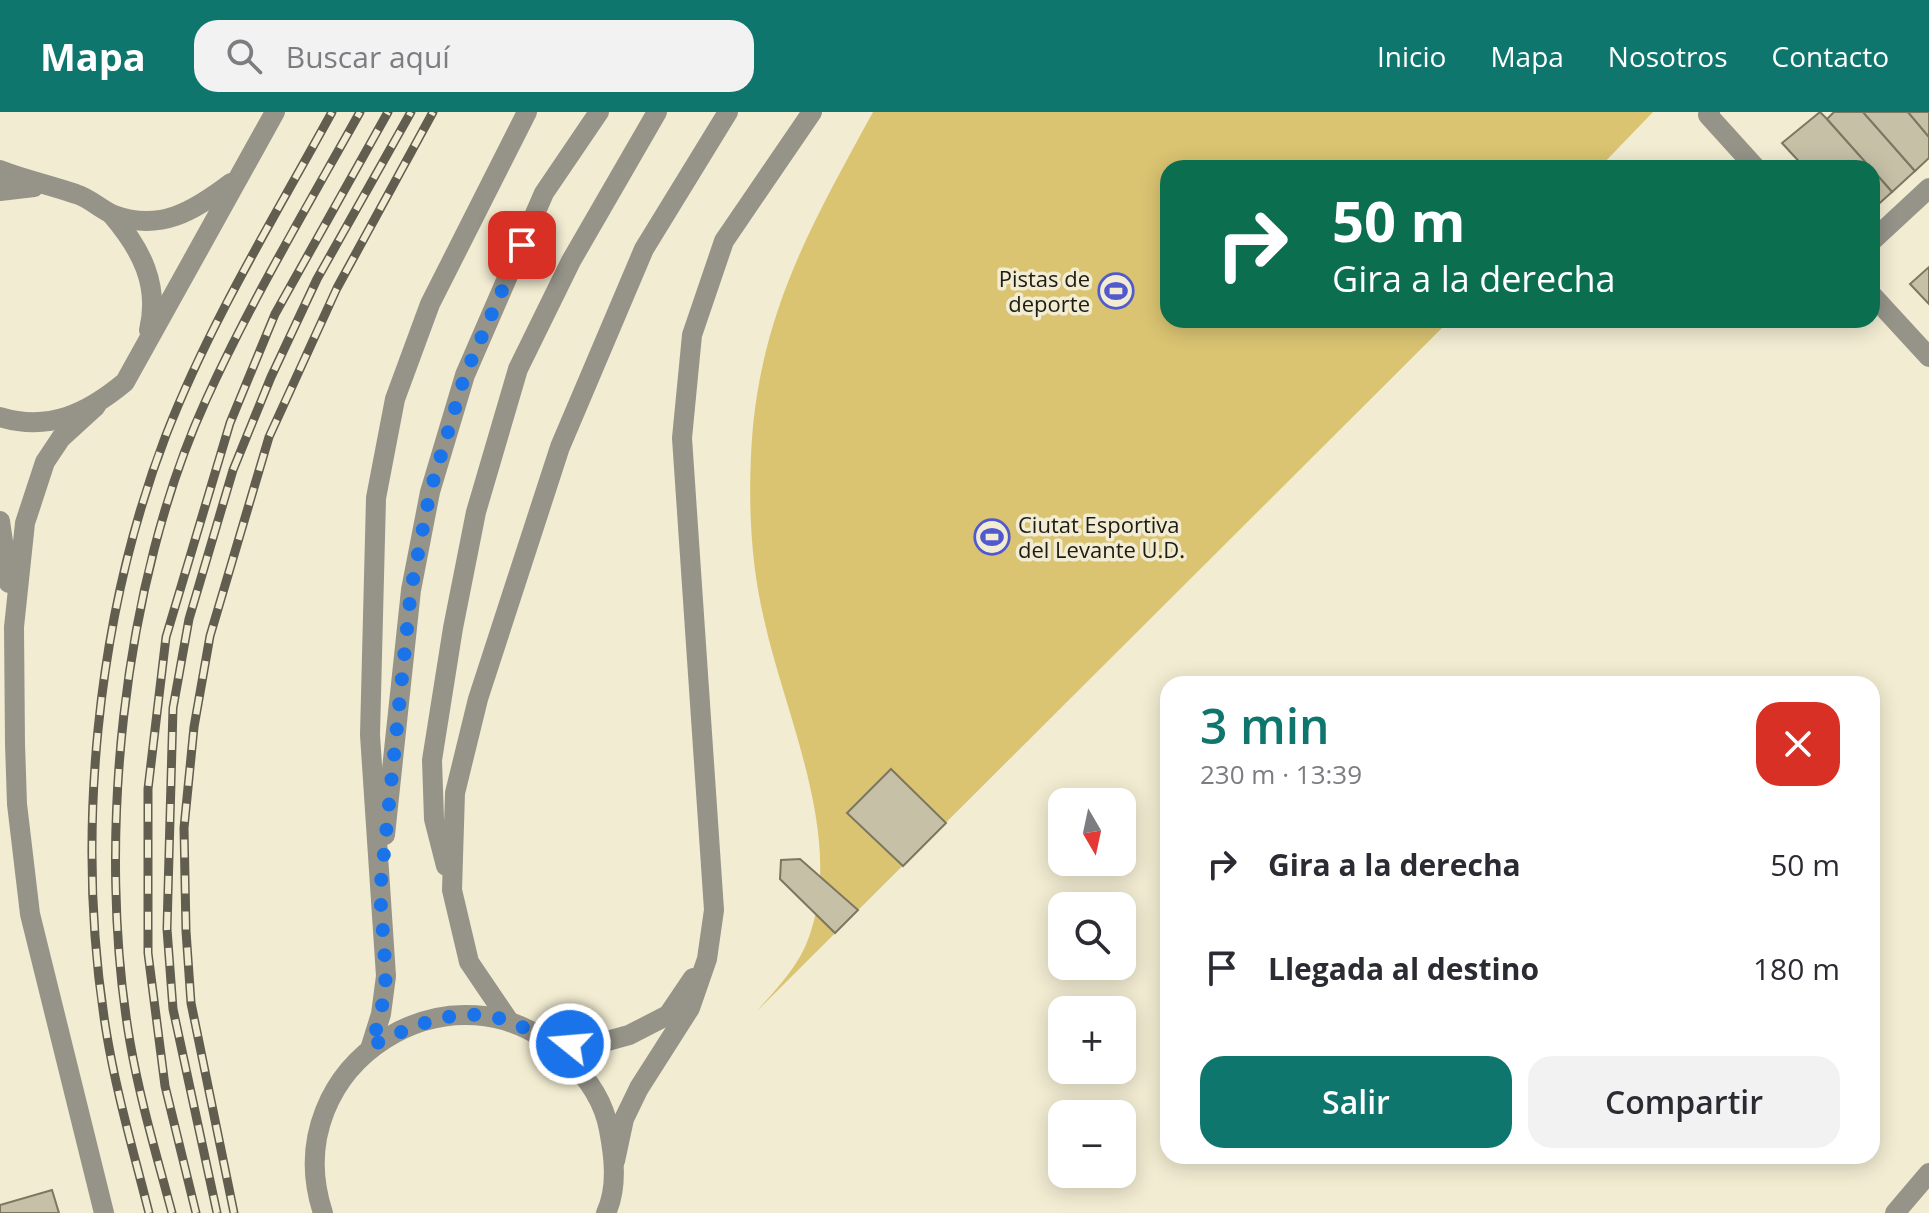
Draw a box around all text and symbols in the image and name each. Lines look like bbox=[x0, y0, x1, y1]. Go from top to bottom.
search box bbox=[194, 20, 754, 92]
text: Mapa bbox=[40, 30, 146, 82]
icon: search bbox=[222, 34, 266, 78]
text: Buscar aquí bbox=[286, 36, 450, 77]
text: Inicio bbox=[1377, 37, 1446, 75]
text: Mapa bbox=[1490, 37, 1564, 75]
text: Nosotros bbox=[1608, 37, 1728, 75]
text: Contacto bbox=[1772, 37, 1889, 75]
text: 50 m bbox=[1332, 182, 1466, 258]
icon: right bbox=[1200, 192, 1304, 296]
pin bbox=[488, 211, 556, 279]
icon: arrive bbox=[500, 223, 544, 267]
text: Gira a la derecha bbox=[1332, 254, 1616, 303]
place label: Pistas de deporte bbox=[999, 263, 1090, 318]
sports icon: Pistas de deporte bbox=[1097, 272, 1135, 310]
place label: Ciutat Esportiva del Levante U.D. bbox=[1018, 509, 1185, 564]
sports icon: Ciutat Esportiva del Levante U.D. bbox=[973, 518, 1011, 556]
text: 3 min bbox=[1200, 693, 1330, 758]
button: close bbox=[1756, 702, 1840, 786]
text: 230 m · 13:39 bbox=[1200, 756, 1362, 792]
north arrow bbox=[1048, 788, 1136, 876]
map controls bbox=[1048, 788, 1136, 1188]
icon: right bbox=[1200, 842, 1244, 886]
text: Gira a la derecha bbox=[1268, 844, 1521, 885]
text: 50 m bbox=[1770, 844, 1840, 885]
button: search bbox=[1048, 892, 1136, 980]
icon: arrive bbox=[1200, 946, 1244, 990]
text: Llegada al destino bbox=[1268, 948, 1539, 989]
text: 180 m bbox=[1753, 948, 1840, 989]
button: + bbox=[1048, 996, 1136, 1084]
position arrow bbox=[528, 1002, 612, 1086]
button: Salir bbox=[1200, 1056, 1512, 1148]
button: Compartir bbox=[1528, 1056, 1840, 1148]
button: − bbox=[1048, 1100, 1136, 1188]

